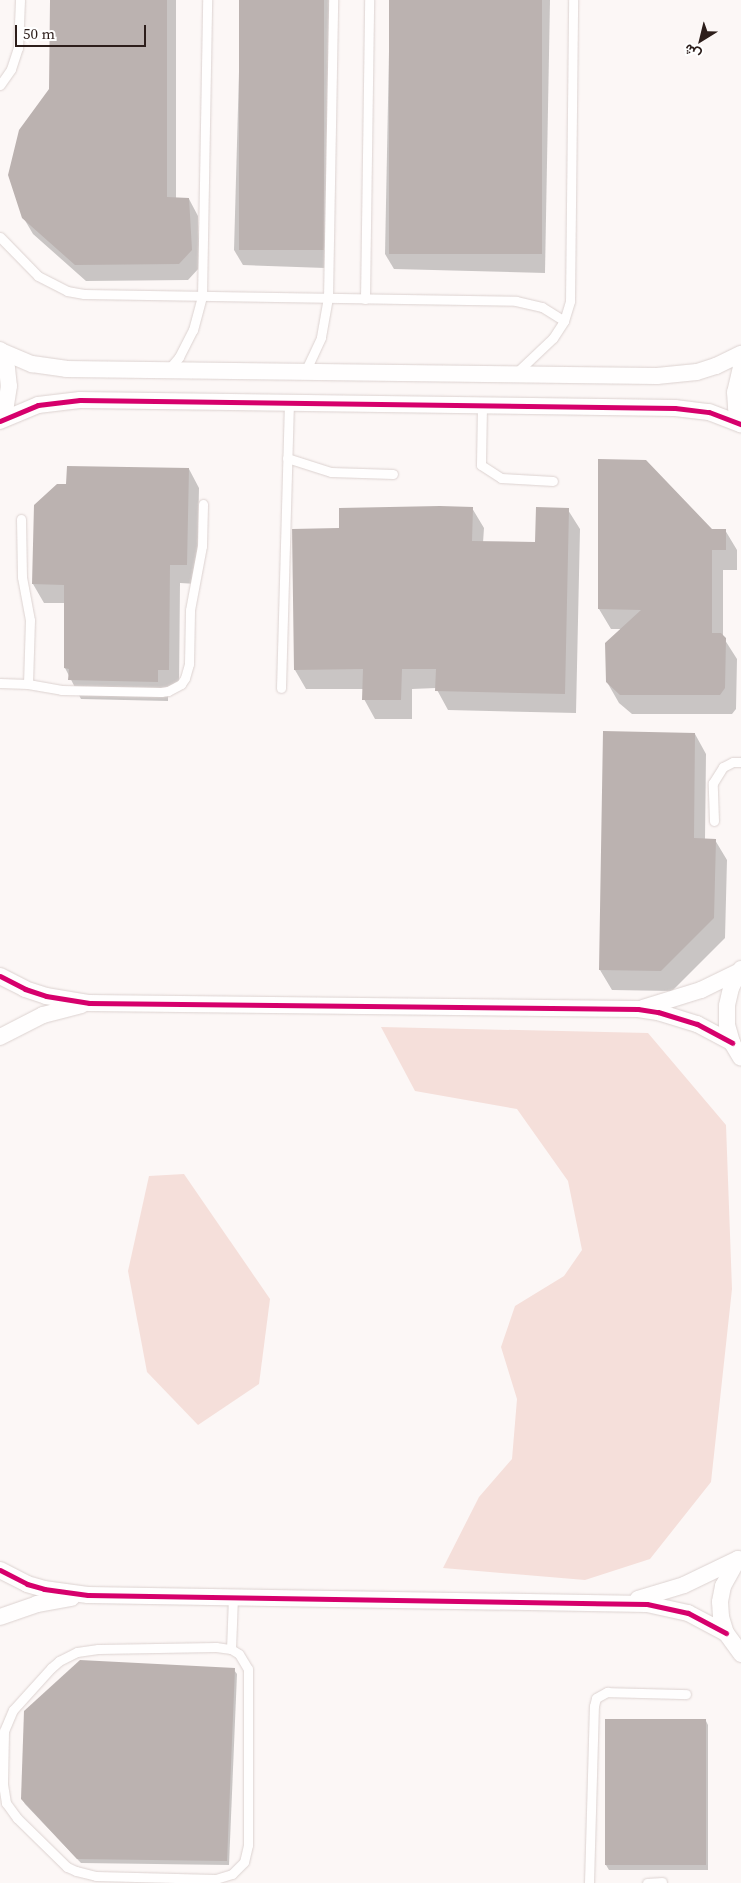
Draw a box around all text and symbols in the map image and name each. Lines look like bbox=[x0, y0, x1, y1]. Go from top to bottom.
scale bar bbox=[18, 15, 149, 47]
north arrow bbox=[676, 15, 726, 65]
text: 50 m bbox=[23, 23, 55, 44]
text: ش bbox=[680, 39, 705, 65]

